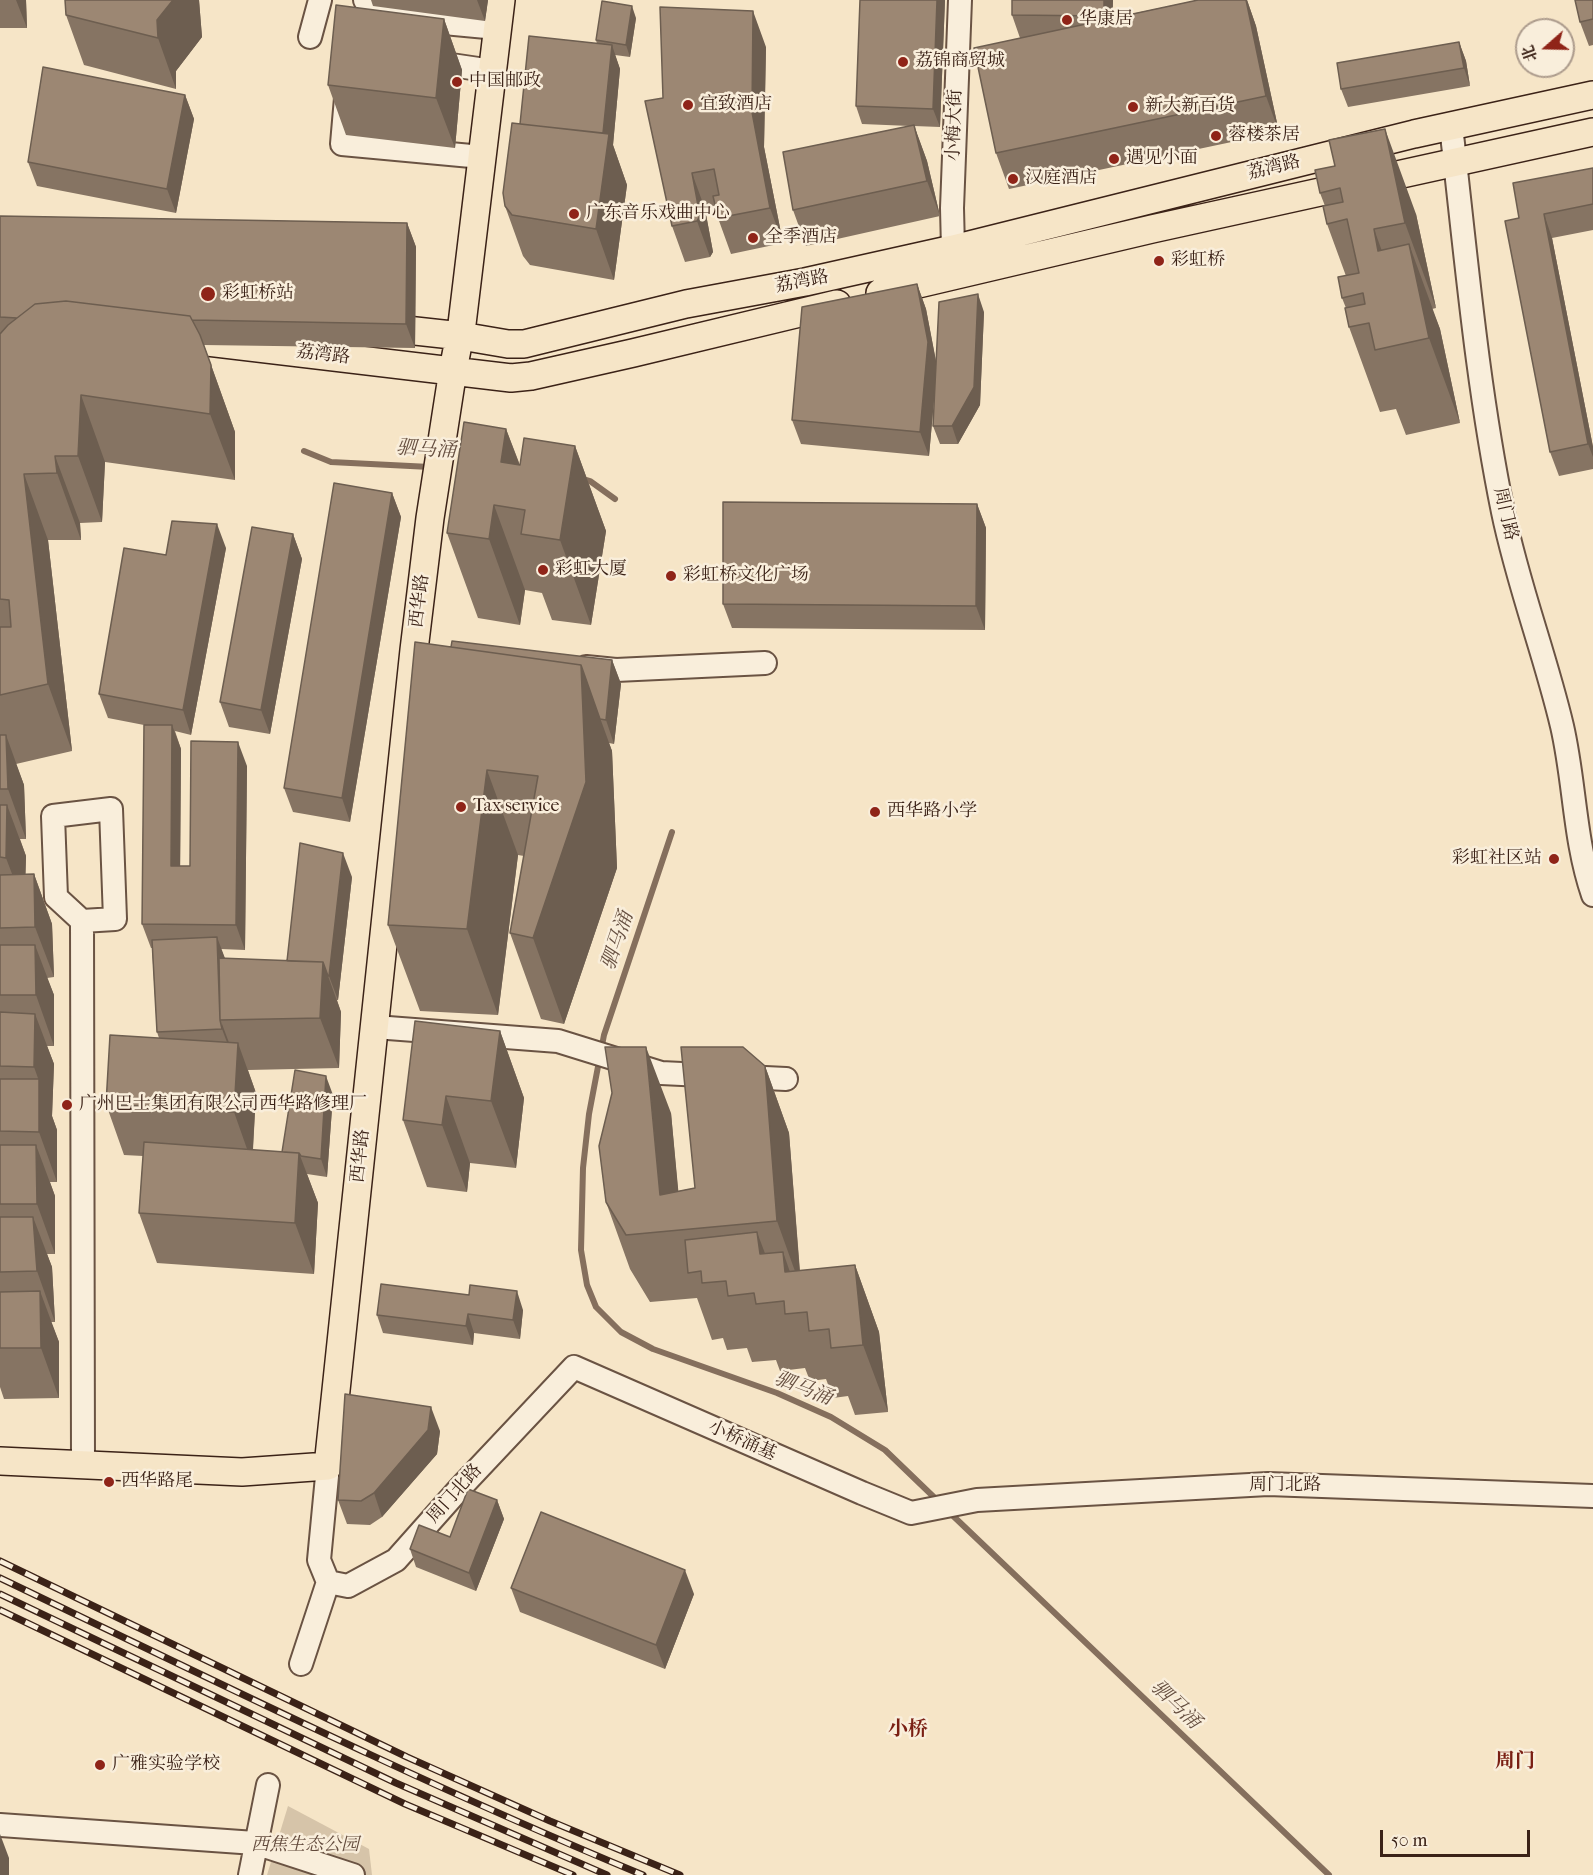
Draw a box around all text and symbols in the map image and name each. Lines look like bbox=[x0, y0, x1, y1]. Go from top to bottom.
place label: 华康居 bbox=[1079, 9, 1133, 31]
marker: 华康居 bbox=[1060, 13, 1074, 27]
north arrow bbox=[1515, 18, 1575, 78]
text: 北 bbox=[1518, 43, 1541, 64]
place label: 荔锦商贸城 bbox=[915, 51, 1005, 73]
marker: 荔锦商贸城 bbox=[896, 55, 910, 69]
place label: 中国邮政 bbox=[469, 71, 541, 93]
marker: 中国邮政 bbox=[450, 75, 464, 89]
street label: 小梅大街 bbox=[943, 89, 967, 161]
place label: 宜致酒店 bbox=[700, 94, 772, 116]
place label: 新大新百货 bbox=[1145, 96, 1235, 118]
marker: 宜致酒店 bbox=[681, 98, 695, 112]
marker: 新大新百货 bbox=[1126, 100, 1140, 114]
place label: 蓉楼茶居 bbox=[1228, 125, 1300, 147]
marker: 蓉楼茶居 bbox=[1209, 129, 1223, 143]
place label: 遇见小面 bbox=[1126, 148, 1198, 170]
street label: 荔湾路 bbox=[1245, 151, 1303, 185]
marker: 遇见小面 bbox=[1107, 152, 1121, 166]
place label: 汉庭酒店 bbox=[1025, 168, 1097, 190]
marker: 汉庭酒店 bbox=[1006, 172, 1020, 186]
place label: 广东音乐戏曲中心 bbox=[586, 203, 730, 225]
marker: 广东音乐戏曲中心 bbox=[567, 207, 581, 221]
place label: 全季酒店 bbox=[765, 227, 837, 249]
marker: 全季酒店 bbox=[746, 231, 760, 245]
place label: 彩虹桥 bbox=[1171, 250, 1225, 272]
marker: 彩虹桥 bbox=[1152, 254, 1166, 268]
street label: 荔湾路 bbox=[773, 266, 831, 298]
place label: 彩虹桥站 bbox=[222, 283, 294, 305]
marker: 彩虹桥站 bbox=[199, 285, 217, 303]
street label: 荔湾路 bbox=[295, 341, 351, 369]
water label: 驷马涌 bbox=[395, 436, 457, 464]
street label: 周门路 bbox=[1488, 485, 1522, 543]
place label: 彩虹大厦 bbox=[555, 559, 627, 581]
marker: 彩虹大厦 bbox=[536, 563, 550, 577]
place label: 彩虹桥文化广场 bbox=[683, 565, 809, 587]
marker: 彩虹桥文化广场 bbox=[664, 569, 678, 583]
street label: 西华路 bbox=[406, 573, 434, 629]
place label: Tax service bbox=[473, 796, 559, 818]
marker: Tax service bbox=[454, 800, 468, 814]
place label: 西华路小学 bbox=[887, 801, 977, 823]
marker: 西华路小学 bbox=[868, 805, 882, 819]
place label: 彩虹社区站 bbox=[1452, 848, 1542, 870]
marker: 彩虹社区站 bbox=[1547, 852, 1561, 866]
water label: 驷马涌 bbox=[597, 909, 639, 973]
place label: 广州巴士集团有限公司西华路修理厂 bbox=[79, 1094, 367, 1116]
marker: 广州巴士集团有限公司西华路修理厂 bbox=[60, 1098, 74, 1112]
street label: 西华路 bbox=[347, 1128, 375, 1184]
water label: 驷马涌 bbox=[771, 1367, 835, 1411]
street label: 小桥涌基 bbox=[705, 1416, 779, 1466]
street label: 周门北路 bbox=[423, 1460, 487, 1528]
place label: 西华路尾 bbox=[121, 1471, 193, 1493]
marker: 西华路尾 bbox=[102, 1475, 116, 1489]
street label: 周门北路 bbox=[1249, 1475, 1321, 1497]
water label: 驷马涌 bbox=[1145, 1676, 1205, 1734]
district label: 小桥 bbox=[888, 1718, 928, 1742]
district label: 周门 bbox=[1495, 1750, 1535, 1774]
place label: 广雅实验学校 bbox=[112, 1754, 220, 1776]
marker: 广雅实验学校 bbox=[93, 1758, 107, 1772]
scale bar bbox=[1383, 1818, 1533, 1856]
text: 50 m bbox=[1391, 1830, 1427, 1851]
park label: 西焦生态公园 bbox=[251, 1835, 359, 1857]

